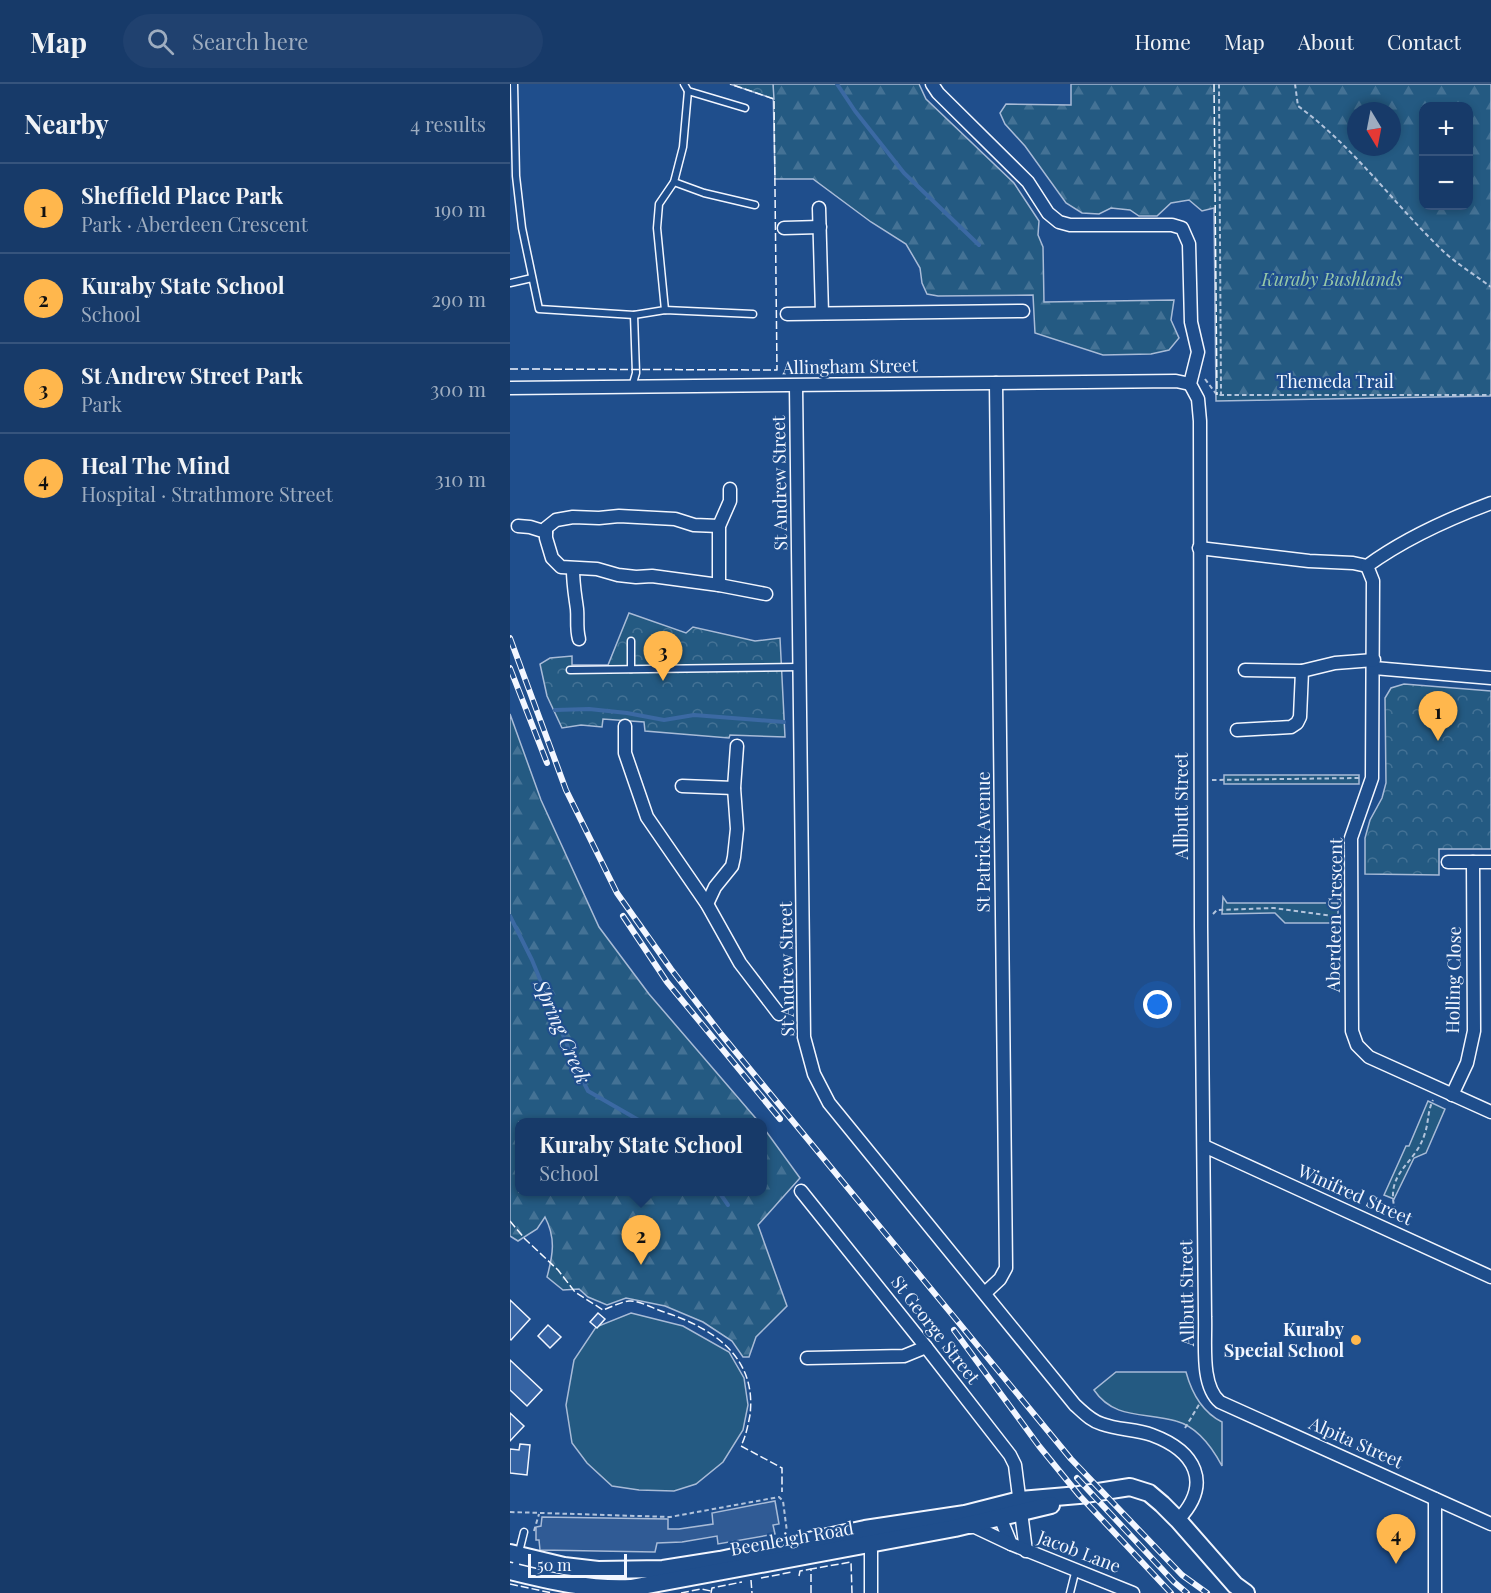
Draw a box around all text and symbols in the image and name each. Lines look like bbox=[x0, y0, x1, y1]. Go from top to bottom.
search box bbox=[123, 14, 543, 68]
text: Map bbox=[30, 23, 87, 60]
icon: search bbox=[144, 25, 177, 58]
text: Search here bbox=[192, 26, 308, 56]
text: Home bbox=[1135, 27, 1191, 55]
text: Map bbox=[1224, 27, 1265, 55]
text: About bbox=[1298, 27, 1354, 55]
text: Contact bbox=[1387, 27, 1461, 55]
north arrow bbox=[1347, 102, 1401, 156]
map controls bbox=[1419, 102, 1473, 210]
button: + bbox=[1419, 102, 1473, 156]
text: Nearby bbox=[24, 106, 109, 141]
text: 4 results bbox=[410, 110, 486, 137]
button: − bbox=[1419, 156, 1473, 210]
text: Sheffield Place Park bbox=[81, 180, 283, 210]
text: 1 bbox=[40, 195, 47, 222]
text: 190 m bbox=[434, 195, 486, 222]
text: Park · Aberdeen Crescent bbox=[81, 210, 308, 237]
park label: Kuraby Bushlands bbox=[1261, 267, 1403, 291]
text: Kuraby State School bbox=[81, 270, 285, 300]
text: 2 bbox=[38, 285, 49, 312]
text: 290 m bbox=[432, 285, 486, 312]
text: School bbox=[81, 300, 141, 327]
street label: Allingham Street bbox=[781, 353, 918, 379]
text: St Andrew Street Park bbox=[81, 360, 303, 390]
street label: Themeda Trail bbox=[1276, 369, 1394, 393]
text: 3 bbox=[39, 375, 48, 402]
text: 300 m bbox=[430, 375, 486, 402]
text: Park bbox=[81, 390, 122, 417]
street label: St Andrew Street bbox=[766, 415, 792, 551]
text: Heal The Mind bbox=[81, 450, 230, 480]
text: 4 bbox=[38, 465, 49, 492]
text: 310 m bbox=[435, 465, 486, 492]
text: Hospital · Strathmore Street bbox=[81, 480, 333, 507]
pin: 3 bbox=[644, 632, 682, 681]
pin: 1 bbox=[1418, 692, 1458, 741]
street label: Allbutt Street bbox=[1169, 752, 1193, 860]
street label: St Patrick Avenue bbox=[971, 772, 995, 913]
street label: Aberdeen Crescent bbox=[1321, 837, 1347, 993]
street label: St Andrew Street bbox=[773, 901, 799, 1037]
street label: Holling Close bbox=[1440, 926, 1466, 1034]
water label: Spring Creek bbox=[528, 974, 598, 1088]
your location bbox=[1143, 990, 1172, 1019]
popup bbox=[515, 1118, 767, 1196]
text: Kuraby State School bbox=[539, 1129, 743, 1159]
street label: Winifred Street bbox=[1293, 1158, 1417, 1230]
text: School bbox=[539, 1159, 599, 1186]
pin: 2 bbox=[622, 1216, 660, 1265]
street label: Allbutt Street bbox=[1173, 1239, 1199, 1348]
street label: St George Street bbox=[886, 1270, 986, 1389]
place label: Kuraby Special School bbox=[1224, 1317, 1345, 1362]
marker: Kuraby Special School bbox=[1349, 1333, 1363, 1347]
street label: Alpita Street bbox=[1305, 1410, 1408, 1474]
pin: 4 bbox=[1376, 1514, 1416, 1564]
street label: Beenleigh Road bbox=[728, 1515, 856, 1561]
street label: Jacob Lane bbox=[1033, 1524, 1124, 1578]
scale bar bbox=[528, 1551, 627, 1578]
text: 50 m bbox=[537, 1554, 571, 1575]

